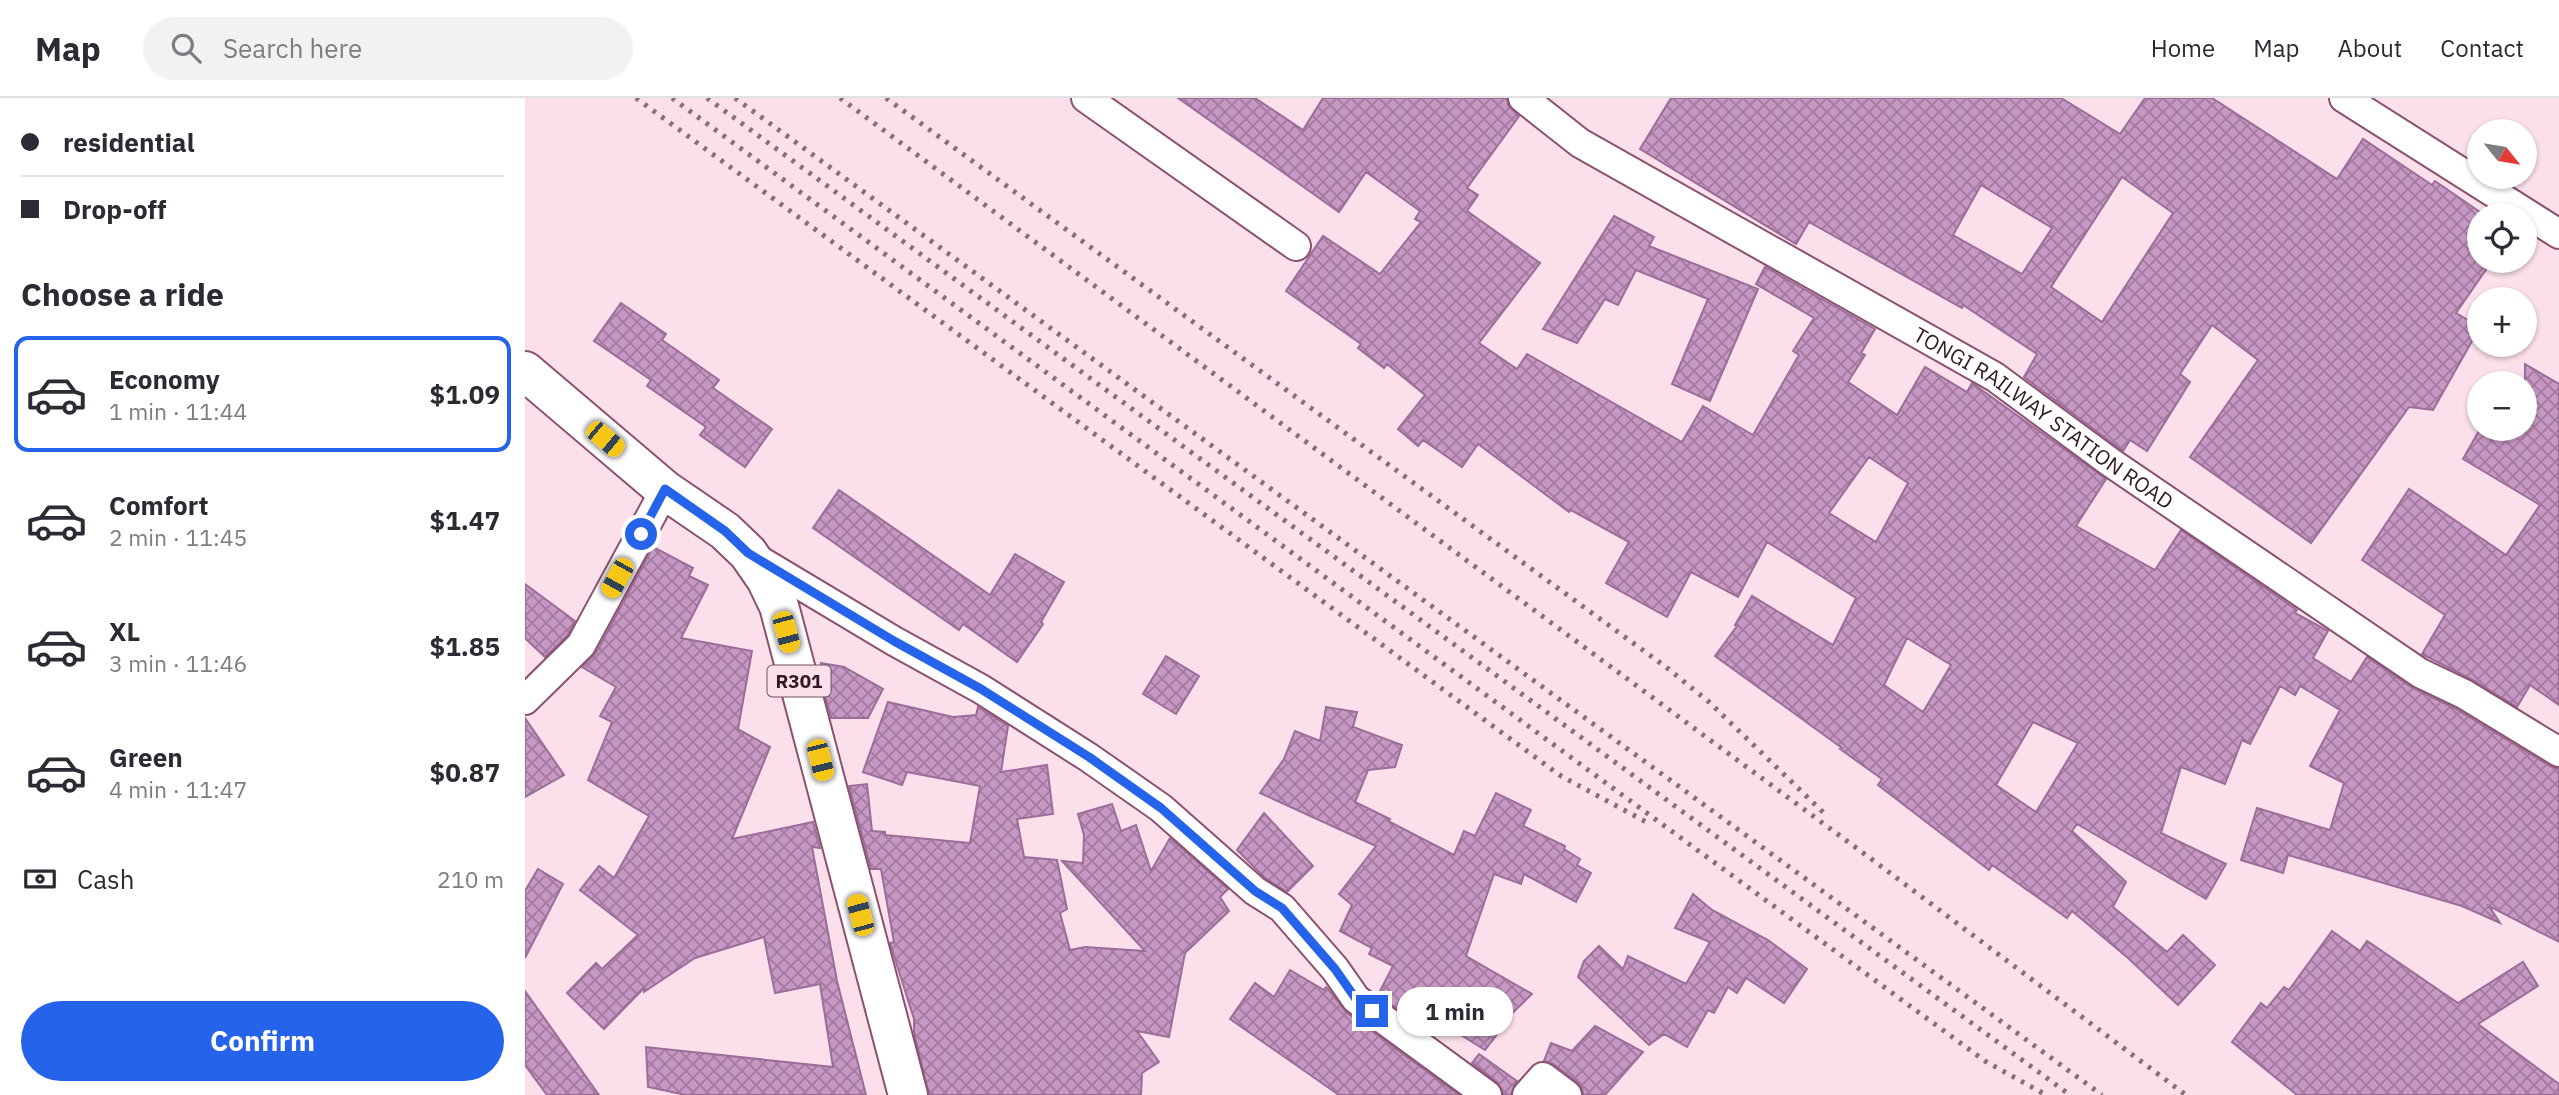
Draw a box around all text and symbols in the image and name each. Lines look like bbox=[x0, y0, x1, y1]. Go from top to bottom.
search box bbox=[143, 17, 633, 80]
text: Map bbox=[35, 27, 101, 70]
icon: search bbox=[167, 29, 205, 67]
text: Search here bbox=[223, 31, 362, 65]
text: Home bbox=[2151, 32, 2215, 64]
text: Map bbox=[2253, 32, 2299, 64]
text: About bbox=[2337, 32, 2402, 64]
text: Contact bbox=[2440, 32, 2524, 64]
north arrow bbox=[2467, 119, 2537, 189]
map controls bbox=[2467, 119, 2537, 441]
text: residential bbox=[63, 125, 195, 159]
text: Drop-off bbox=[63, 192, 166, 226]
button: locate bbox=[2467, 203, 2537, 273]
text: Choose a ride bbox=[21, 273, 224, 315]
button: + bbox=[2467, 287, 2537, 357]
street label: TONGI RAILWAY STATION ROAD bbox=[1909, 320, 2179, 515]
text: Economy bbox=[109, 362, 220, 396]
icon: car bbox=[25, 363, 88, 426]
button: − bbox=[2467, 371, 2537, 441]
text: $1.09 bbox=[430, 377, 500, 411]
text: 1 min · 11:44 bbox=[109, 396, 247, 426]
car bbox=[583, 417, 628, 461]
text: Comfort bbox=[109, 488, 208, 522]
icon: car bbox=[25, 489, 88, 552]
text: $1.47 bbox=[430, 503, 500, 537]
route start bbox=[625, 518, 657, 550]
text: 2 min · 11:45 bbox=[109, 522, 247, 552]
car bbox=[598, 555, 637, 601]
car bbox=[771, 609, 802, 655]
text: XL bbox=[109, 614, 140, 648]
icon: car bbox=[25, 615, 88, 678]
text: $1.85 bbox=[430, 629, 500, 663]
text: 3 min · 11:46 bbox=[109, 648, 247, 678]
road number: R301 bbox=[768, 666, 831, 696]
car bbox=[805, 737, 836, 783]
text: Green bbox=[109, 740, 183, 774]
icon: car bbox=[25, 741, 88, 804]
text: $0.87 bbox=[430, 755, 500, 789]
text: 4 min · 11:47 bbox=[109, 774, 247, 804]
icon: cash bbox=[21, 860, 59, 898]
text: Cash bbox=[77, 862, 134, 896]
text: 210 m bbox=[437, 864, 504, 894]
car bbox=[845, 892, 876, 938]
callout: 1 min bbox=[1397, 986, 1512, 1035]
route end bbox=[1356, 995, 1388, 1027]
text: 1 min bbox=[1425, 996, 1485, 1026]
button: Confirm bbox=[21, 1001, 504, 1081]

